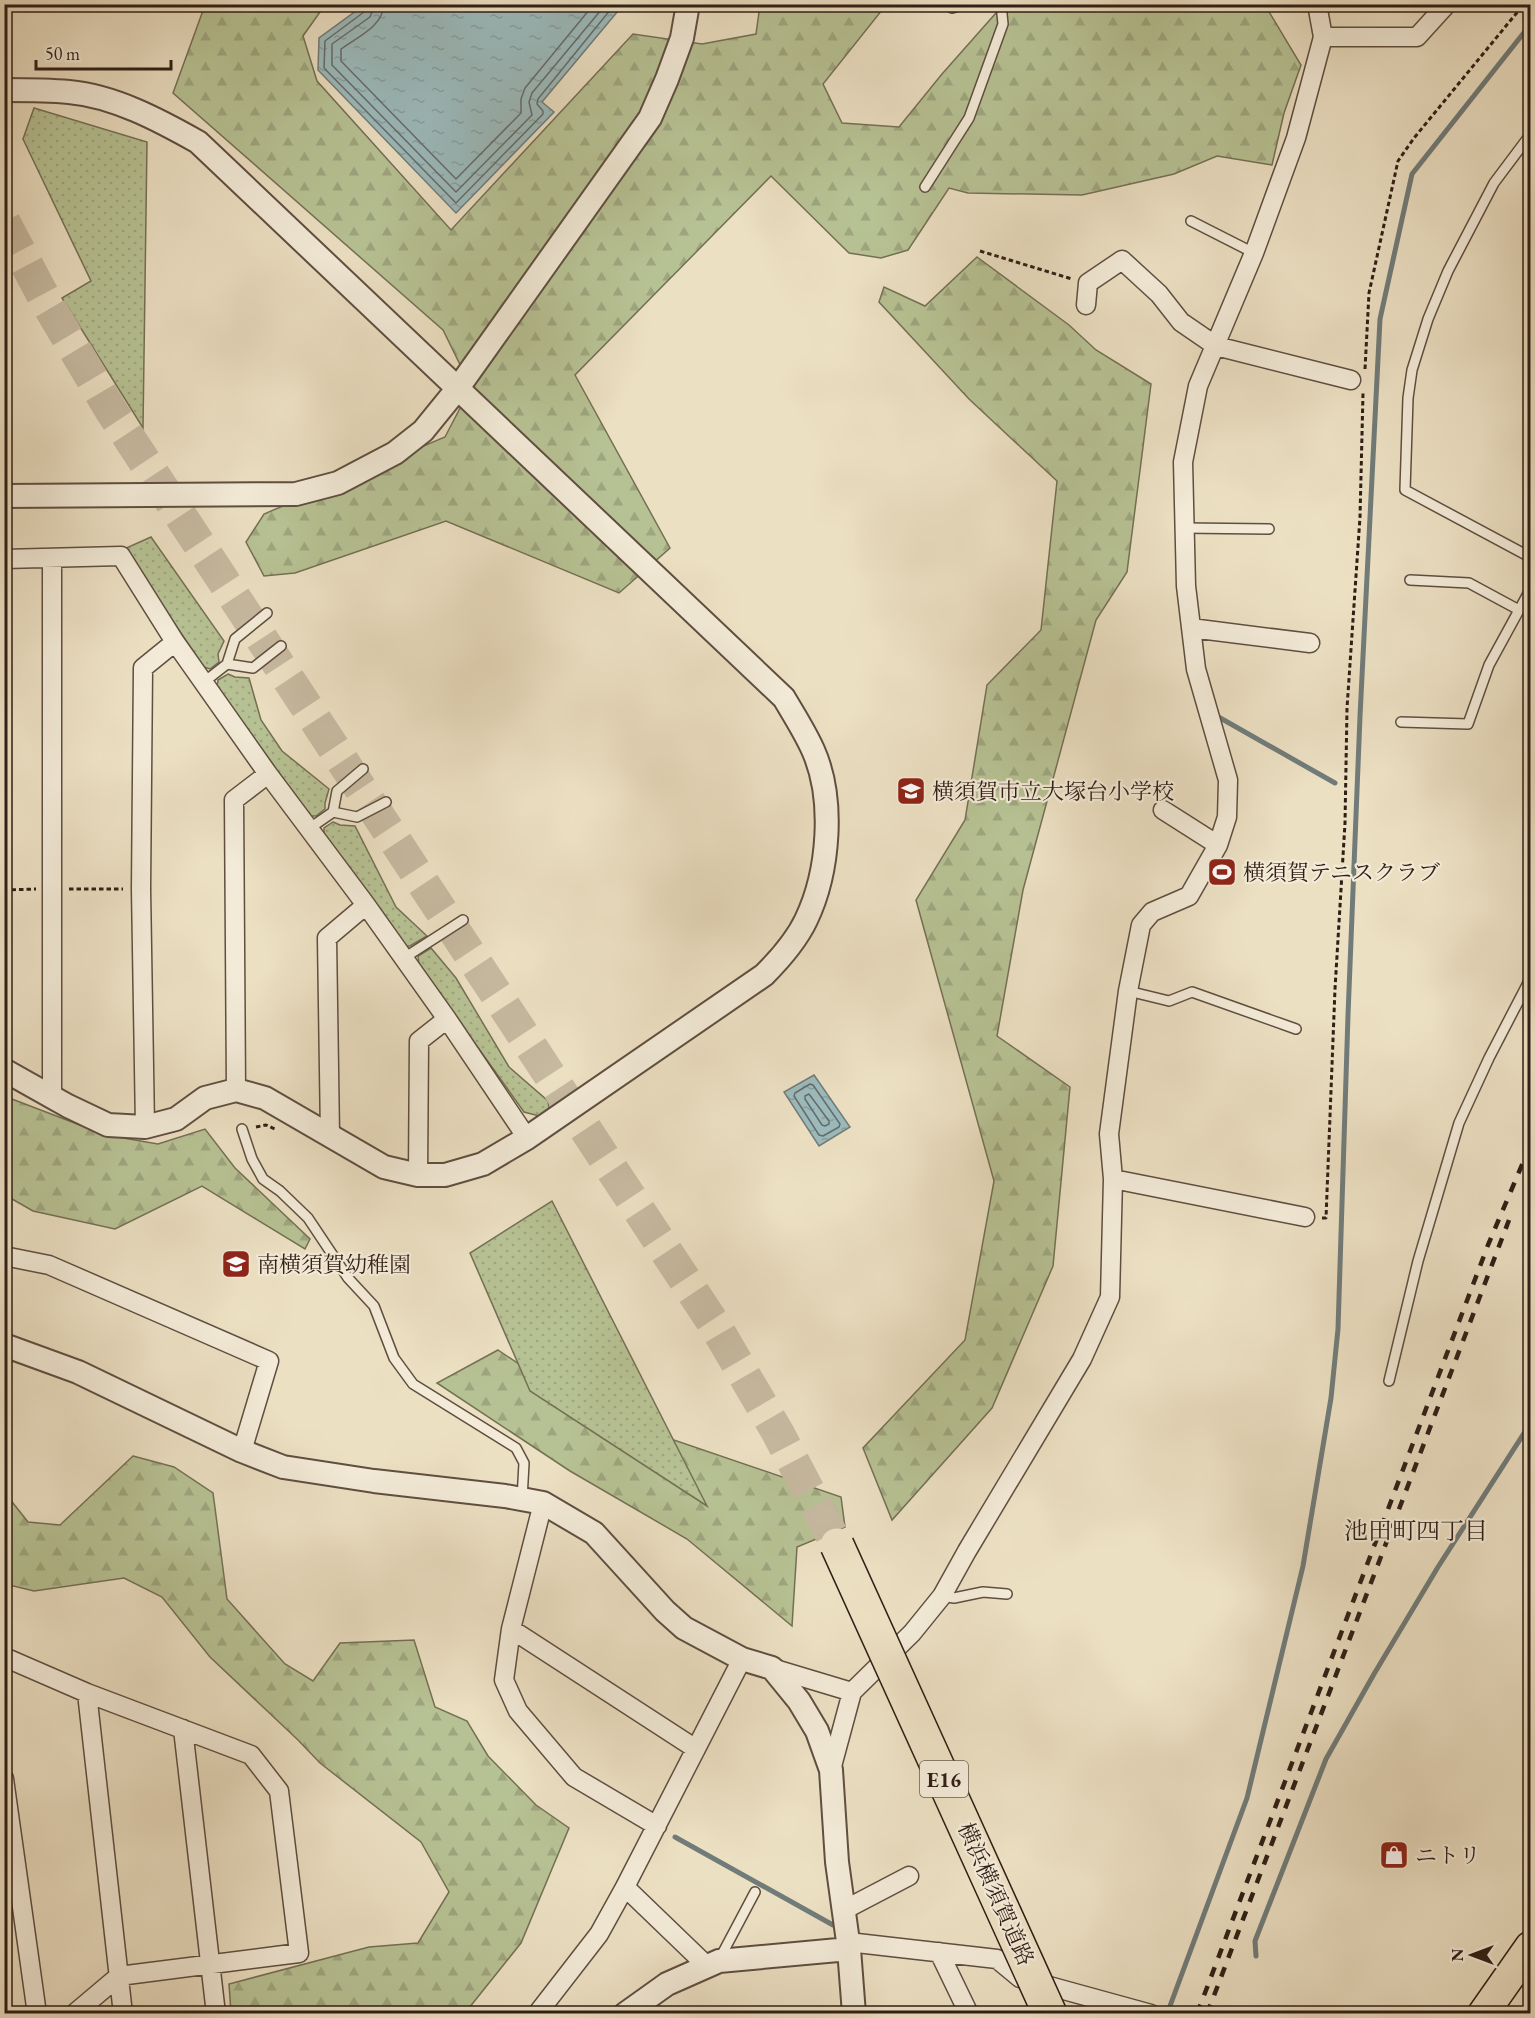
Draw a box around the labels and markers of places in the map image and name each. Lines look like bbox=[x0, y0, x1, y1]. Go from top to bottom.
school or university icon: 横須賀市立大塚台小学校 bbox=[895, 775, 927, 807]
place label: 横須賀市立大塚台小学校 bbox=[932, 777, 1174, 806]
sports icon: 横須賀テニスクラブ bbox=[1206, 856, 1238, 888]
place label: 横須賀テニスクラブ bbox=[1243, 858, 1440, 887]
school or university icon: 南横須賀幼稚園 bbox=[220, 1248, 252, 1280]
place label: 南横須賀幼稚園 bbox=[257, 1250, 411, 1279]
shop icon: ニトリ bbox=[1378, 1839, 1410, 1871]
place label: ニトリ bbox=[1415, 1841, 1481, 1870]

